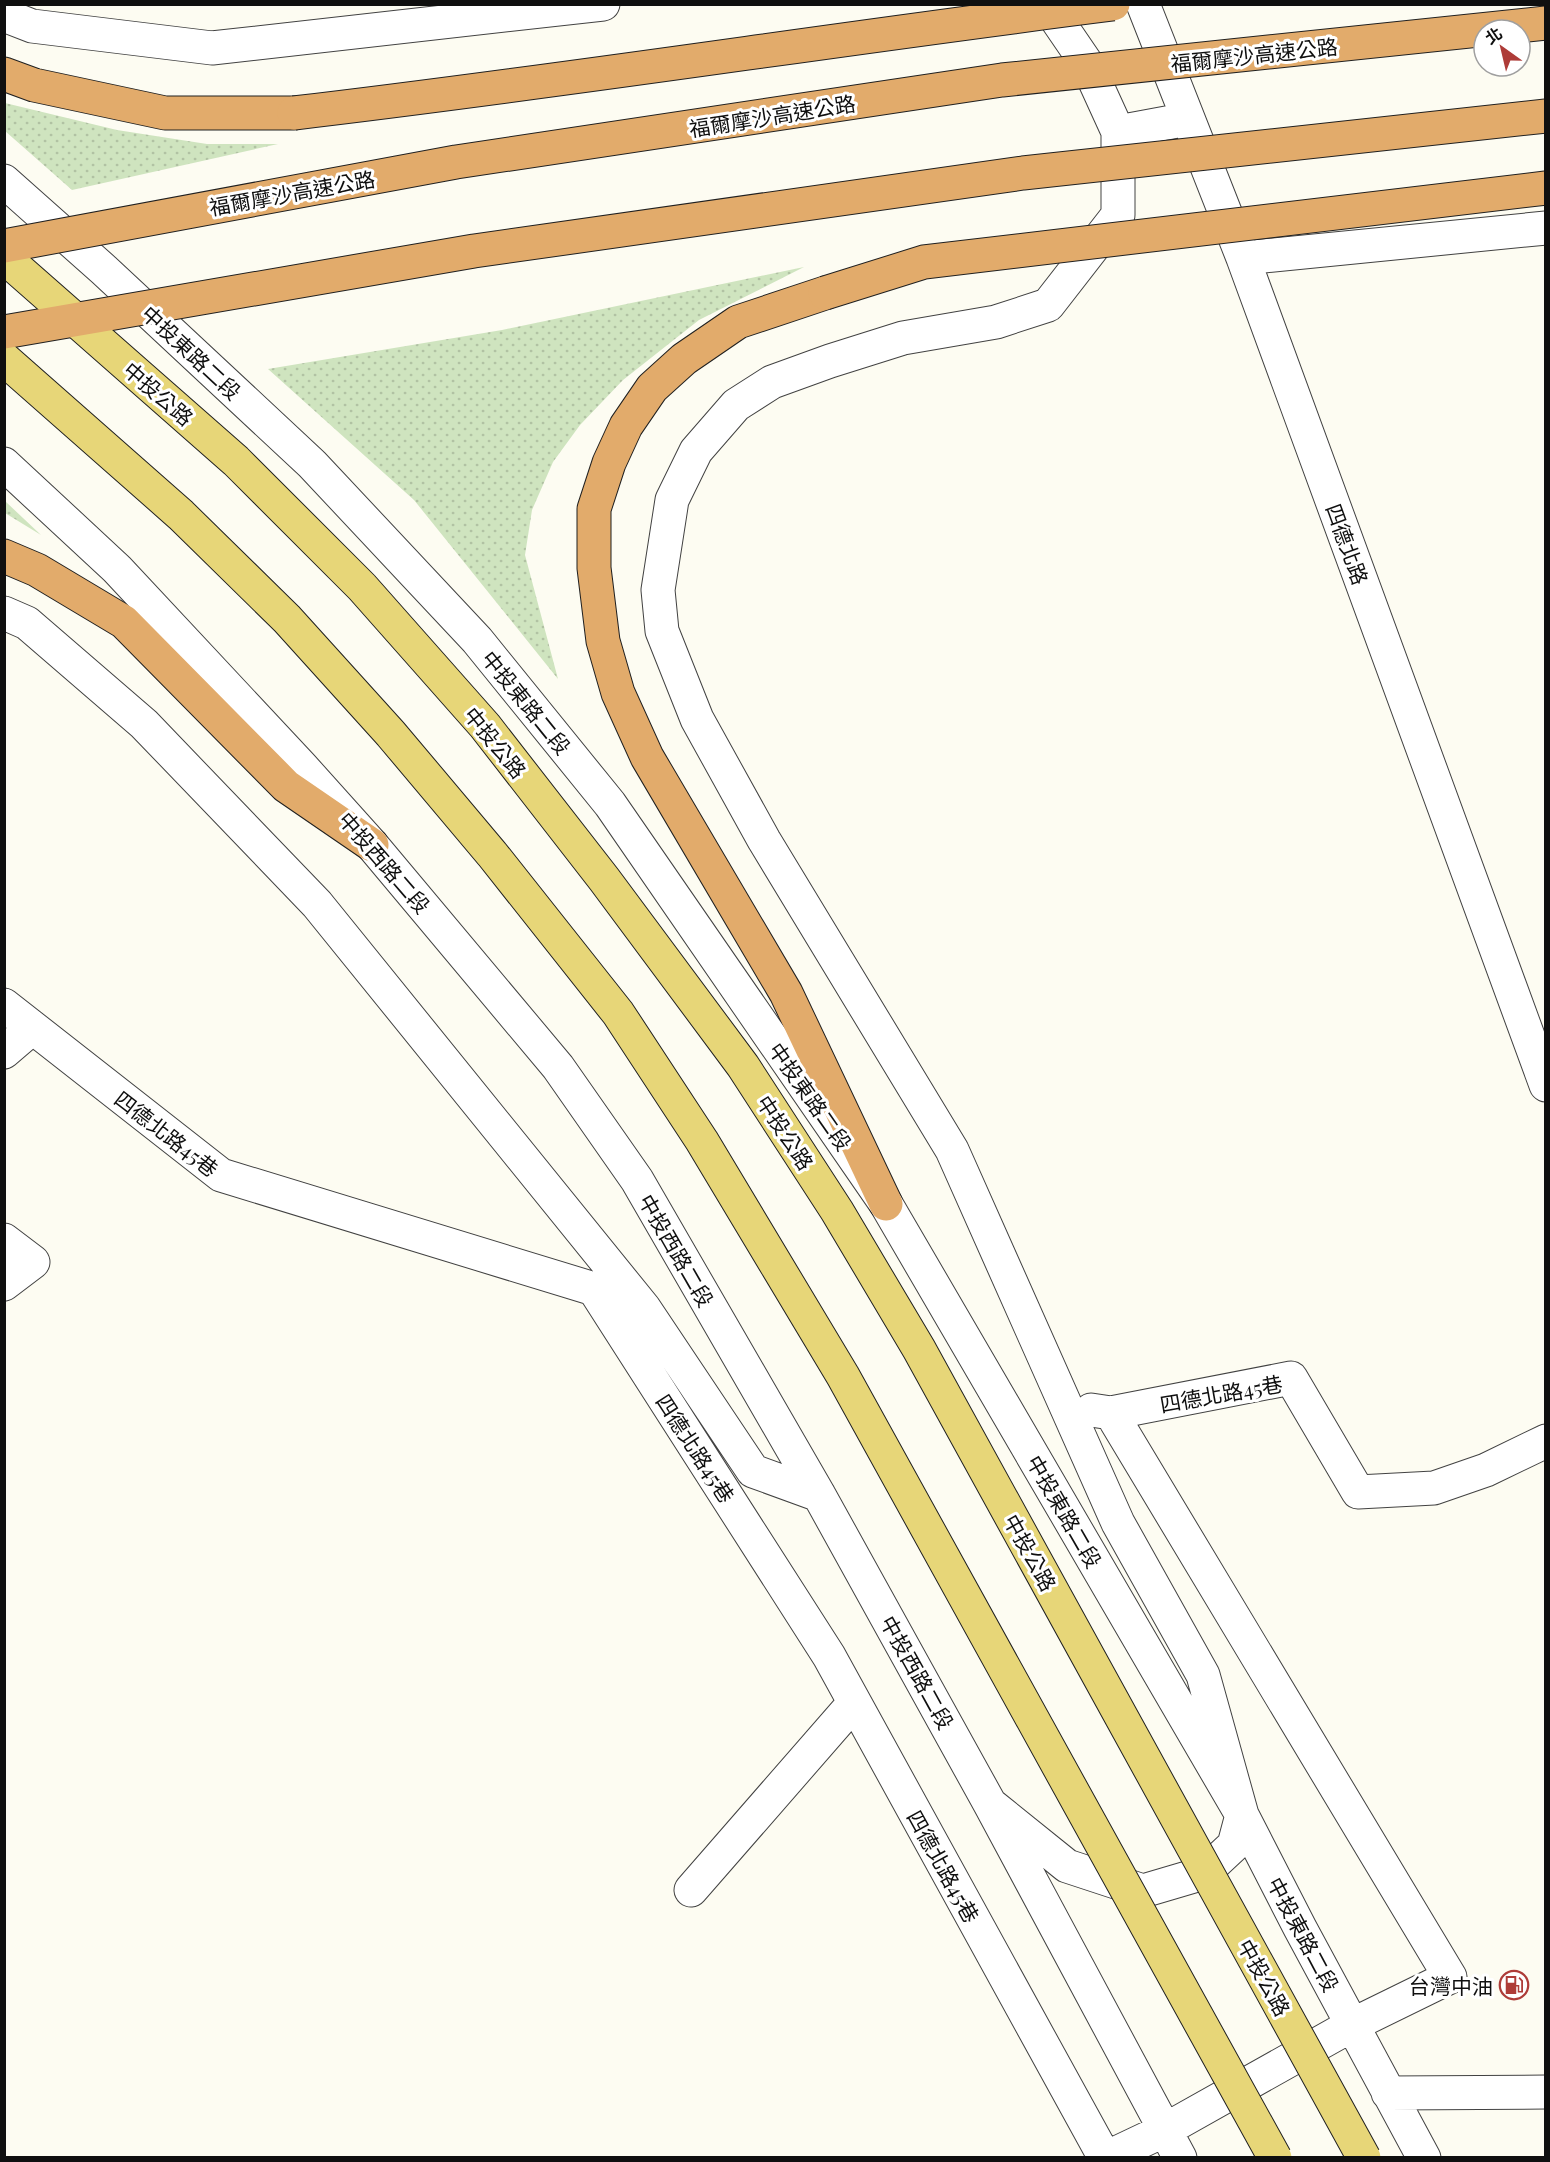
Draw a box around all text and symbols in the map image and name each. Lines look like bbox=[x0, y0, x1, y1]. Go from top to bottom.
north arrow bbox=[1472, 18, 1532, 78]
text: 北 bbox=[1481, 22, 1506, 48]
street label: 福爾摩沙高速公路 bbox=[1169, 31, 1339, 77]
street label: 福爾摩沙高速公路 bbox=[687, 88, 857, 142]
street label: 福爾摩沙高速公路 bbox=[207, 164, 377, 220]
street label: 中投東路二段 bbox=[136, 299, 248, 405]
street label: 中投公路 bbox=[118, 355, 200, 431]
street label: 四德北路 bbox=[1320, 500, 1376, 588]
street label: 中投東路二段 bbox=[476, 644, 578, 760]
street label: 中投公路 bbox=[459, 701, 533, 783]
street label: 中投西路二段 bbox=[333, 805, 437, 919]
street label: 中投東路二段 bbox=[763, 1036, 859, 1156]
street label: 四德北路45巷 bbox=[109, 1084, 225, 1182]
street label: 中投公路 bbox=[751, 1089, 821, 1175]
street label: 中投西路二段 bbox=[633, 1188, 721, 1312]
street label: 四德北路45巷 bbox=[1157, 1368, 1285, 1418]
street label: 四德北路45巷 bbox=[650, 1388, 742, 1508]
street label: 中投東路二段 bbox=[1021, 1449, 1109, 1573]
street label: 中投公路 bbox=[998, 1508, 1064, 1596]
street label: 中投西路二段 bbox=[875, 1610, 961, 1734]
street label: 四德北路45巷 bbox=[902, 1805, 986, 1927]
street label: 中投東路二段 bbox=[1262, 1872, 1346, 1996]
street label: 中投公路 bbox=[1232, 1933, 1298, 2021]
fuel station icon: 台灣中油 bbox=[1498, 1969, 1530, 2001]
place label: 台灣中油 bbox=[1409, 1971, 1493, 1999]

